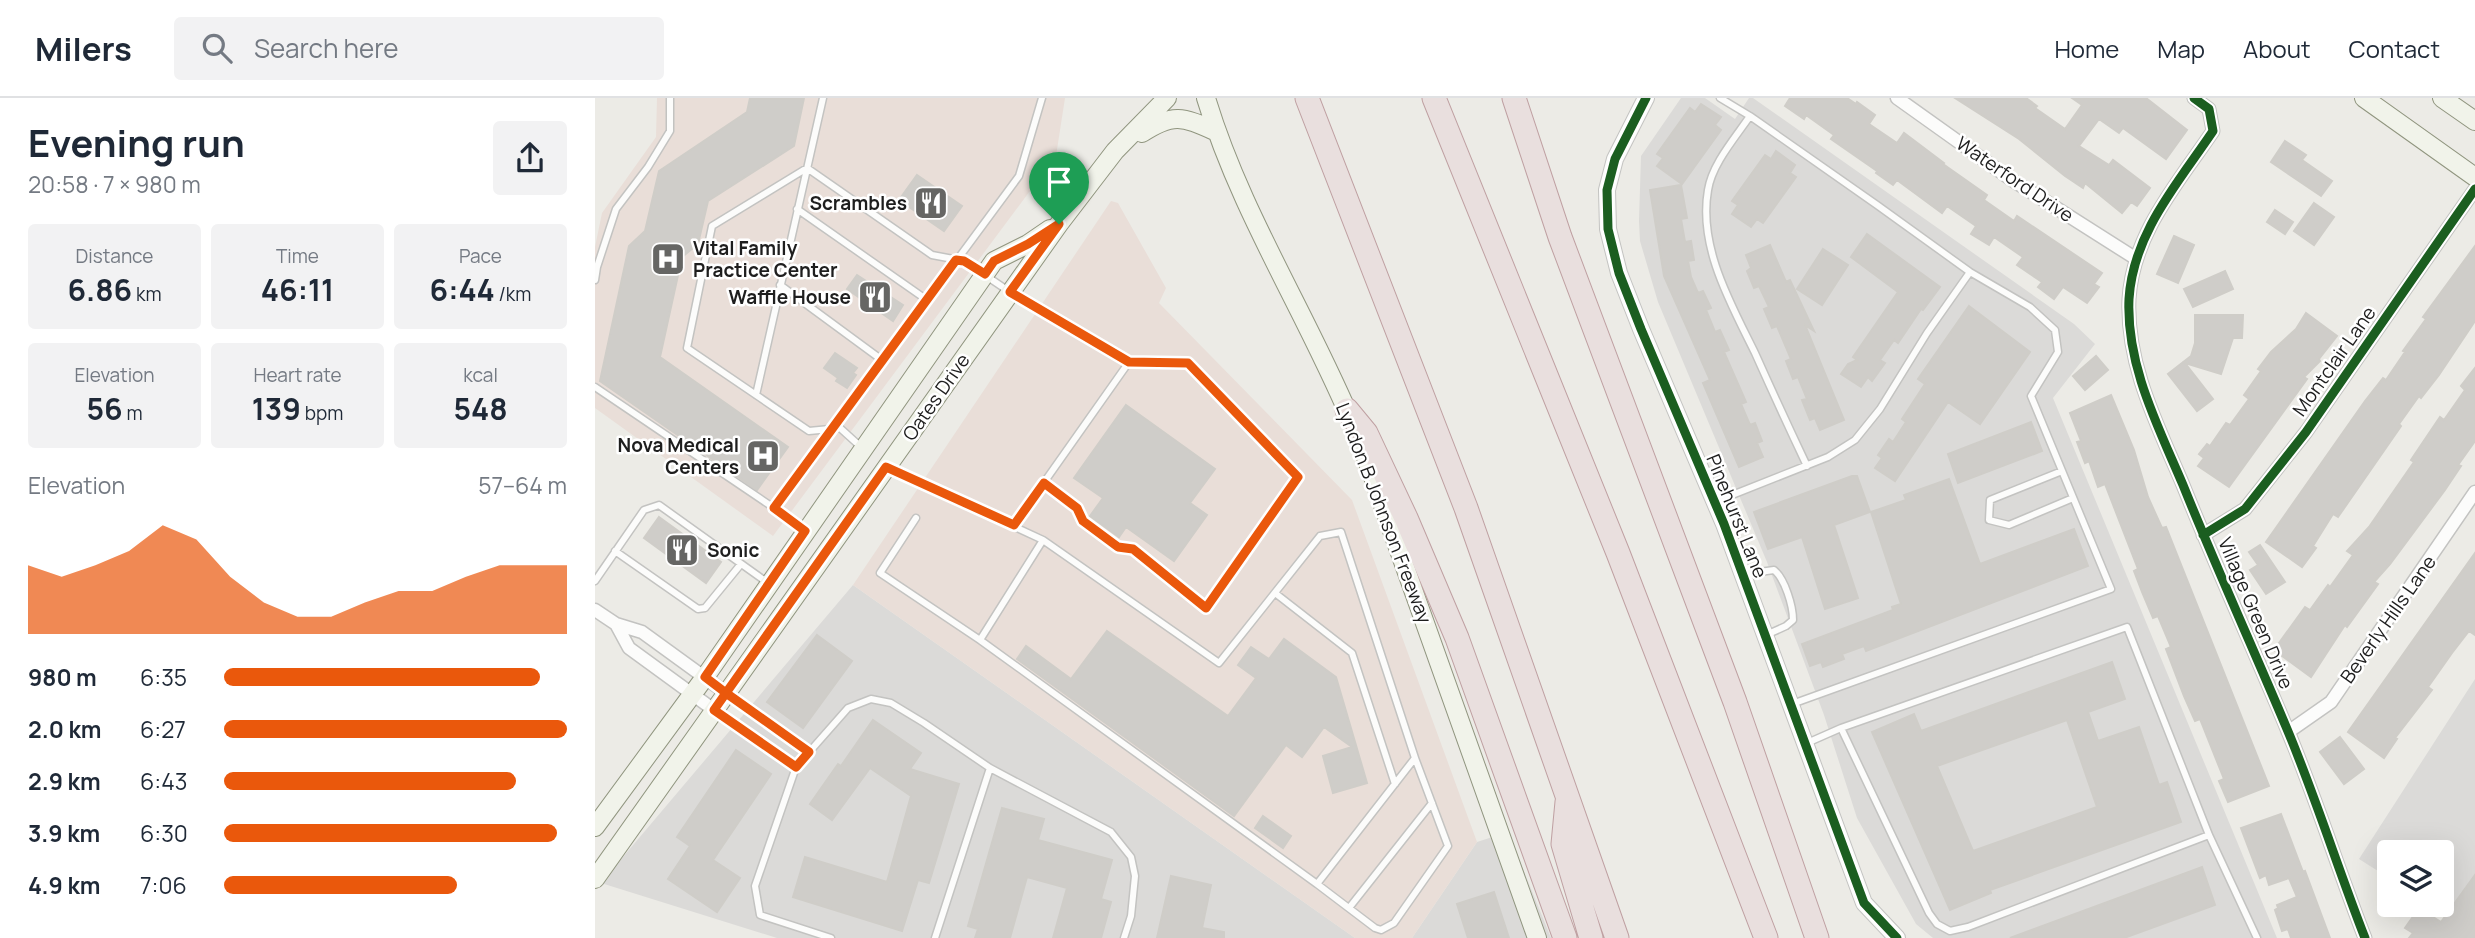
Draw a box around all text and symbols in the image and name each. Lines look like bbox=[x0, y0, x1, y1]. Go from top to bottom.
search box bbox=[174, 17, 664, 80]
text: Milers bbox=[35, 26, 132, 71]
icon: search bbox=[198, 29, 236, 67]
text: Search here bbox=[254, 30, 399, 66]
text: Home bbox=[2054, 32, 2119, 65]
text: Map bbox=[2157, 32, 2205, 65]
text: About bbox=[2243, 32, 2311, 65]
text: Contact bbox=[2349, 32, 2440, 65]
text: Evening run bbox=[28, 116, 245, 168]
button: share bbox=[493, 121, 567, 195]
street label: Waterford Drive bbox=[1951, 130, 2079, 228]
pin bbox=[1029, 152, 1089, 224]
icon: arrive bbox=[1040, 163, 1078, 201]
text: 20:58 · 7 × 980 m bbox=[28, 168, 201, 200]
restaurant icon: Scrambles bbox=[912, 184, 950, 222]
place label: Scrambles bbox=[809, 190, 907, 216]
place label: Vital Family Practice Center bbox=[693, 235, 838, 283]
hospital icon: Vital Family Practice Center bbox=[649, 240, 687, 278]
text: Distance bbox=[76, 243, 153, 269]
text: Time bbox=[276, 243, 319, 269]
text: Pace bbox=[459, 243, 502, 269]
text: 6.86 bbox=[67, 269, 132, 310]
text: 46:11 bbox=[261, 269, 334, 310]
text: 6:44 bbox=[430, 269, 495, 310]
restaurant icon: Waffle House bbox=[856, 278, 894, 316]
text: km bbox=[132, 281, 162, 307]
text: /km bbox=[495, 281, 531, 307]
place label: Waffle House bbox=[729, 284, 851, 310]
street label: Montclair Lane bbox=[2286, 301, 2382, 421]
street label: Oates Drive bbox=[896, 348, 976, 446]
text: Elevation bbox=[74, 362, 155, 388]
text: Heart rate bbox=[253, 362, 342, 388]
text: kcal bbox=[463, 362, 498, 388]
text: 56 bbox=[86, 388, 123, 429]
text: 139 bbox=[252, 388, 301, 429]
text: 548 bbox=[453, 388, 508, 429]
street label: Lyndon B Johnson Freeway bbox=[1330, 399, 1438, 627]
text: m bbox=[123, 400, 143, 426]
text: bpm bbox=[301, 400, 343, 426]
place label: Nova Medical Centers bbox=[618, 432, 739, 480]
hospital icon: Nova Medical Centers bbox=[744, 437, 782, 475]
street label: Pinehurst Lane bbox=[1700, 450, 1774, 582]
text: Elevation bbox=[28, 469, 125, 501]
text: 57–64 m bbox=[478, 469, 567, 501]
restaurant icon: Sonic bbox=[663, 531, 701, 569]
street label: Village Green Drive bbox=[2212, 533, 2300, 693]
place label: Sonic bbox=[707, 537, 759, 563]
street label: Beverly Hills Lane bbox=[2334, 550, 2442, 688]
text: 980 m bbox=[28, 661, 97, 693]
text: 6:35 bbox=[140, 661, 187, 693]
text: 2.0 km bbox=[28, 713, 101, 745]
text: 6:27 bbox=[140, 713, 186, 745]
text: 2.9 km bbox=[28, 765, 101, 797]
text: 6:43 bbox=[140, 765, 187, 797]
text: 3.9 km bbox=[28, 817, 100, 849]
text: 6:30 bbox=[140, 817, 188, 849]
map controls bbox=[2377, 840, 2454, 917]
button: layers bbox=[2377, 840, 2454, 917]
text: 4.9 km bbox=[28, 869, 100, 901]
text: 7:06 bbox=[140, 869, 187, 901]

